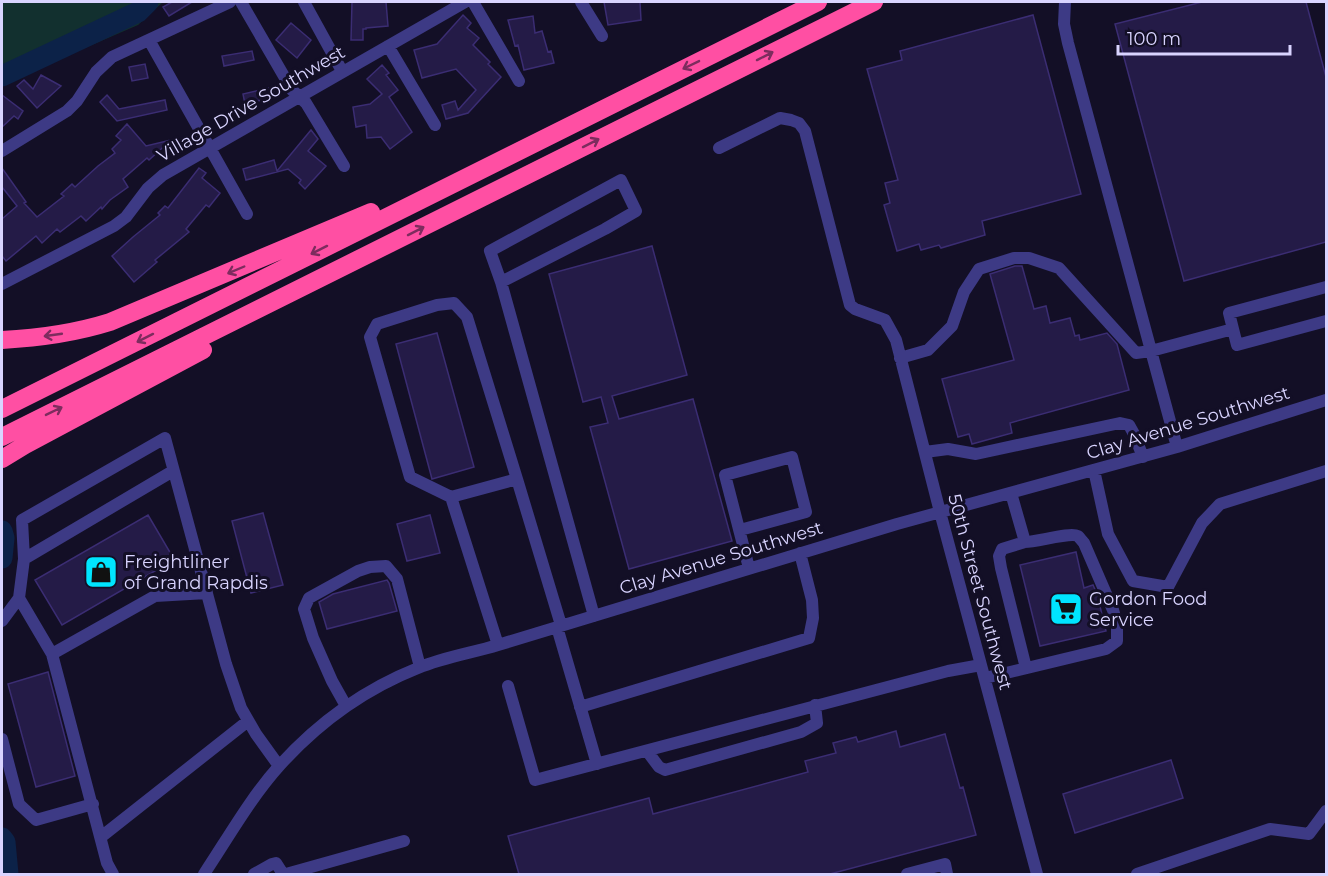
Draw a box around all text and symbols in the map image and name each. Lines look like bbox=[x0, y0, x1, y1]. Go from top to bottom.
scale bar bbox=[1118, 18, 1290, 56]
text: 100 m bbox=[1127, 28, 1181, 50]
street label: Village Drive Southwest bbox=[153, 41, 349, 167]
one-way arrow bbox=[755, 49, 773, 61]
one-way arrow bbox=[683, 59, 701, 71]
one-way arrow bbox=[581, 137, 599, 148]
one-way arrow bbox=[407, 224, 425, 236]
one-way arrow bbox=[310, 245, 328, 257]
one-way arrow bbox=[227, 264, 245, 276]
one-way arrow bbox=[43, 330, 63, 341]
one-way arrow bbox=[136, 332, 154, 344]
street label: Clay Avenue Southwest bbox=[1084, 382, 1292, 464]
one-way arrow bbox=[44, 405, 62, 417]
street label: 50th Street Southwest bbox=[943, 492, 1017, 692]
street label: Clay Avenue Southwest bbox=[617, 517, 825, 599]
place label: Freightliner of Grand Rapdis bbox=[124, 551, 268, 594]
shop icon: Freightliner of Grand Rapdis bbox=[83, 554, 119, 590]
place label: Gordon Food Service bbox=[1089, 588, 1207, 631]
supermarket icon: Gordon Food Service bbox=[1048, 591, 1084, 627]

